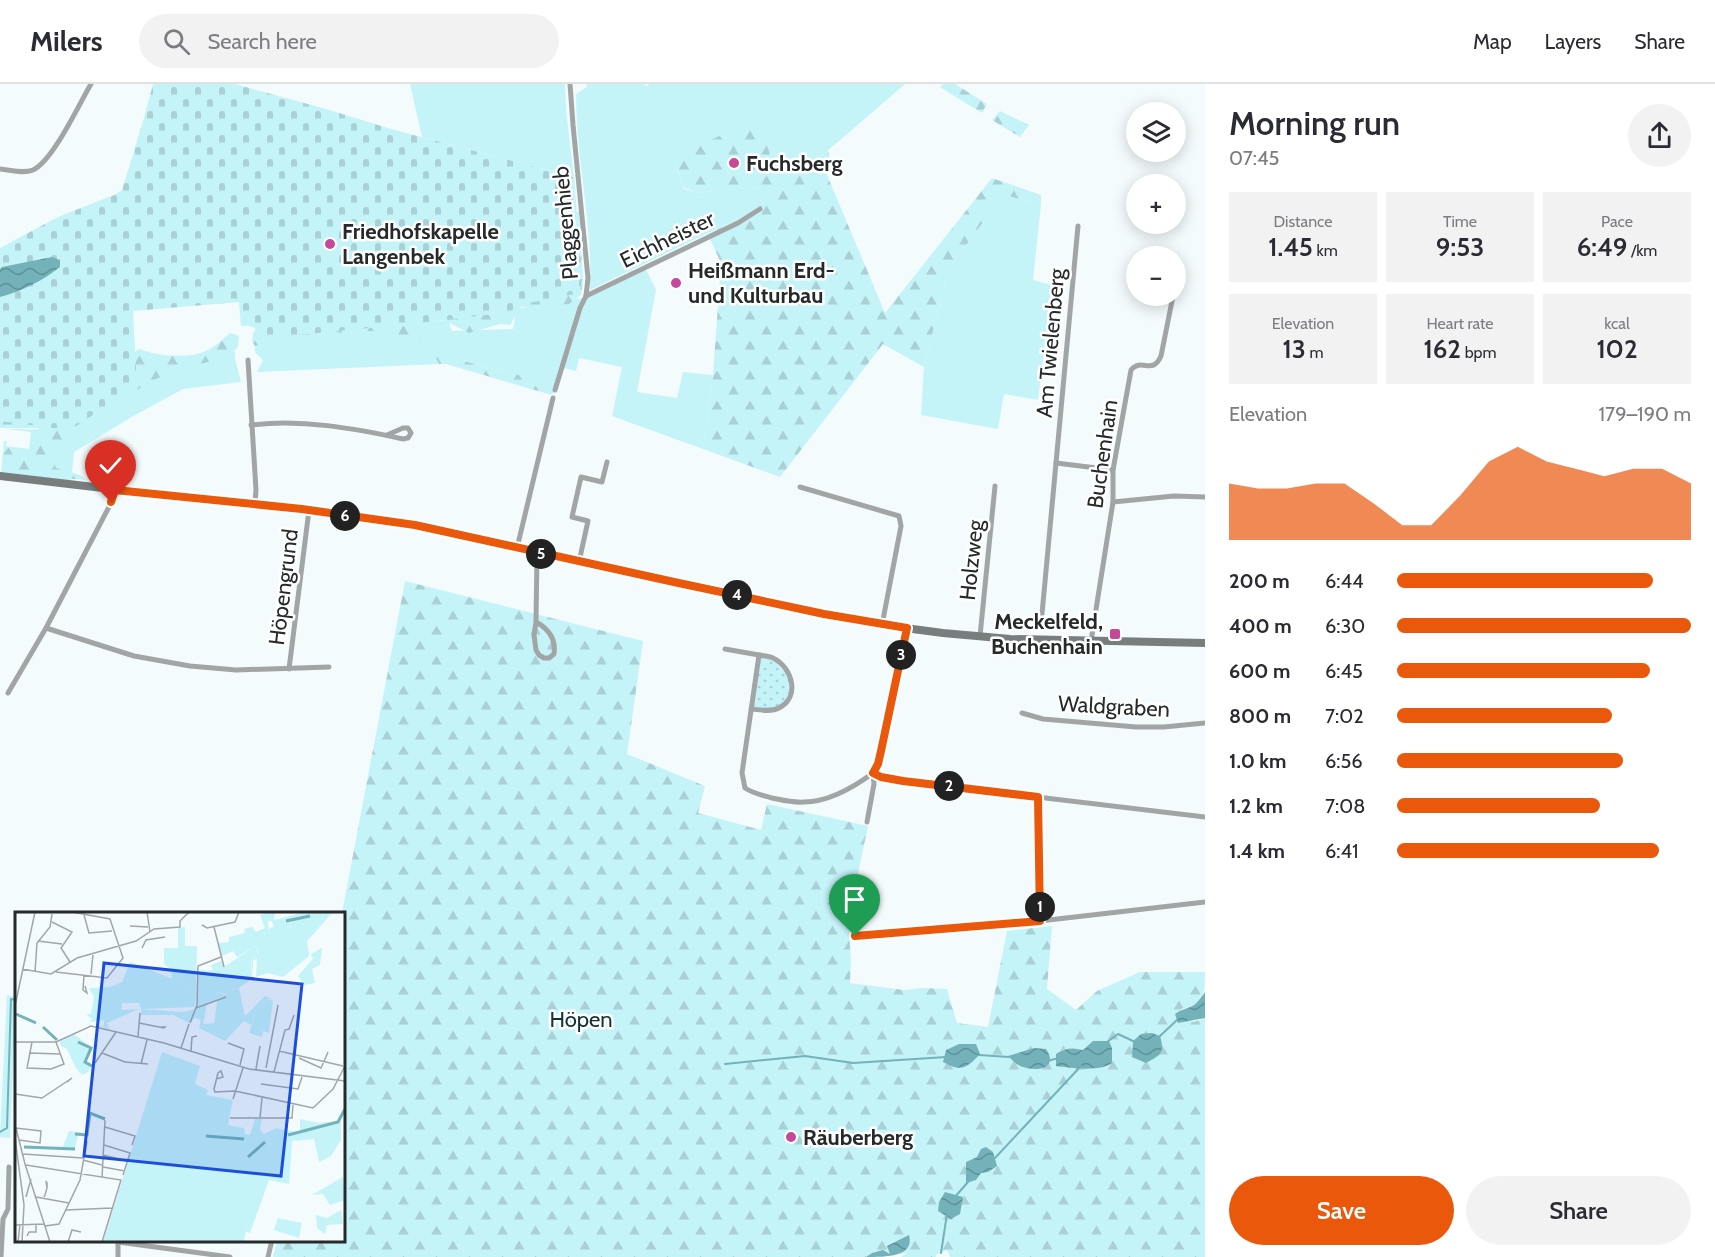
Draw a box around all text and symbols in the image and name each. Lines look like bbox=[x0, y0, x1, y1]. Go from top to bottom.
search box bbox=[139, 14, 559, 68]
text: Milers bbox=[30, 24, 103, 58]
icon: search bbox=[160, 25, 193, 58]
text: Search here bbox=[208, 28, 317, 55]
text: Map bbox=[1473, 29, 1512, 54]
text: Layers bbox=[1545, 29, 1601, 54]
text: Share bbox=[1634, 29, 1685, 54]
map controls bbox=[1126, 102, 1186, 306]
button: layers bbox=[1126, 102, 1186, 162]
text: Morning run bbox=[1229, 103, 1400, 143]
button: share bbox=[1628, 104, 1691, 167]
text: 07:45 bbox=[1229, 146, 1279, 170]
place label: Fuchsberg bbox=[746, 150, 843, 177]
marker: Fuchsberg bbox=[727, 156, 741, 170]
street label: Plaggenhieb bbox=[547, 165, 584, 281]
button: + bbox=[1126, 174, 1186, 234]
street label: Eichheister bbox=[616, 205, 719, 274]
text: Distance bbox=[1274, 212, 1332, 231]
text: Time bbox=[1443, 212, 1477, 231]
text: Pace bbox=[1601, 212, 1633, 231]
place label: Friedhofskapelle Langenbek bbox=[342, 218, 499, 270]
text: 1.45 bbox=[1268, 231, 1313, 263]
text: 9:53 bbox=[1436, 231, 1484, 263]
text: 6:49 bbox=[1577, 231, 1627, 263]
marker: Friedhofskapelle Langenbek bbox=[323, 237, 337, 251]
text: km bbox=[1313, 241, 1338, 260]
text: /km bbox=[1627, 241, 1657, 260]
button: − bbox=[1126, 246, 1186, 306]
place label: Heißmann Erd- und Kulturbau bbox=[688, 257, 835, 309]
street label: Am Twielenberg bbox=[1031, 266, 1071, 419]
marker: Heißmann Erd- und Kulturbau bbox=[669, 276, 683, 290]
text: Elevation bbox=[1272, 314, 1334, 333]
text: Heart rate bbox=[1427, 314, 1493, 333]
text: kcal bbox=[1604, 314, 1630, 333]
text: 13 bbox=[1283, 333, 1306, 365]
text: 162 bbox=[1424, 333, 1461, 365]
text: 102 bbox=[1596, 333, 1638, 365]
text: m bbox=[1306, 343, 1323, 362]
text: bpm bbox=[1461, 343, 1497, 362]
street label: Buchenhain bbox=[1082, 398, 1123, 510]
text: Elevation bbox=[1229, 402, 1307, 426]
text: 179–190 m bbox=[1599, 402, 1691, 426]
pin bbox=[85, 440, 136, 502]
icon: check bbox=[94, 449, 127, 482]
pin: 6 bbox=[330, 501, 360, 531]
text: 6 bbox=[341, 506, 350, 525]
street label: Holzweg bbox=[954, 517, 989, 602]
street label: Höpengrund bbox=[263, 527, 304, 647]
pin: 5 bbox=[526, 539, 556, 569]
text: 5 bbox=[537, 544, 545, 563]
text: 200 m bbox=[1229, 569, 1290, 593]
text: 6:44 bbox=[1325, 569, 1364, 593]
pin: 4 bbox=[722, 580, 752, 610]
text: 4 bbox=[732, 585, 742, 604]
place label: Meckelfeld, Buchenhain bbox=[991, 608, 1103, 660]
text: 400 m bbox=[1229, 614, 1292, 638]
text: 6:30 bbox=[1325, 614, 1365, 638]
marker: Meckelfeld, Buchenhain bbox=[1108, 627, 1122, 641]
pin: 3 bbox=[886, 640, 916, 670]
text: 3 bbox=[897, 645, 905, 664]
text: 600 m bbox=[1229, 659, 1290, 683]
text: 6:45 bbox=[1325, 659, 1363, 683]
street label: Waldgraben bbox=[1057, 690, 1171, 723]
text: 800 m bbox=[1229, 704, 1291, 728]
text: 7:02 bbox=[1325, 704, 1364, 728]
text: 1.0 km bbox=[1229, 749, 1286, 773]
text: 6:56 bbox=[1325, 749, 1363, 773]
pin: 2 bbox=[934, 771, 964, 801]
text: 2 bbox=[945, 776, 953, 795]
text: 1.2 km bbox=[1229, 794, 1283, 818]
text: 7:08 bbox=[1325, 794, 1365, 818]
text: 1.4 km bbox=[1229, 839, 1285, 863]
text: 6:41 bbox=[1325, 839, 1359, 863]
pin bbox=[829, 874, 880, 936]
icon: arrive bbox=[838, 883, 871, 916]
pin: 1 bbox=[1025, 892, 1055, 922]
text: 1 bbox=[1037, 897, 1043, 916]
inset map bbox=[15, 912, 345, 1242]
park label: Höpen bbox=[549, 1006, 613, 1033]
place label: Räuberberg bbox=[803, 1124, 913, 1151]
marker: Räuberberg bbox=[784, 1130, 798, 1144]
button: Save bbox=[1229, 1176, 1454, 1245]
button: Share bbox=[1466, 1176, 1691, 1245]

